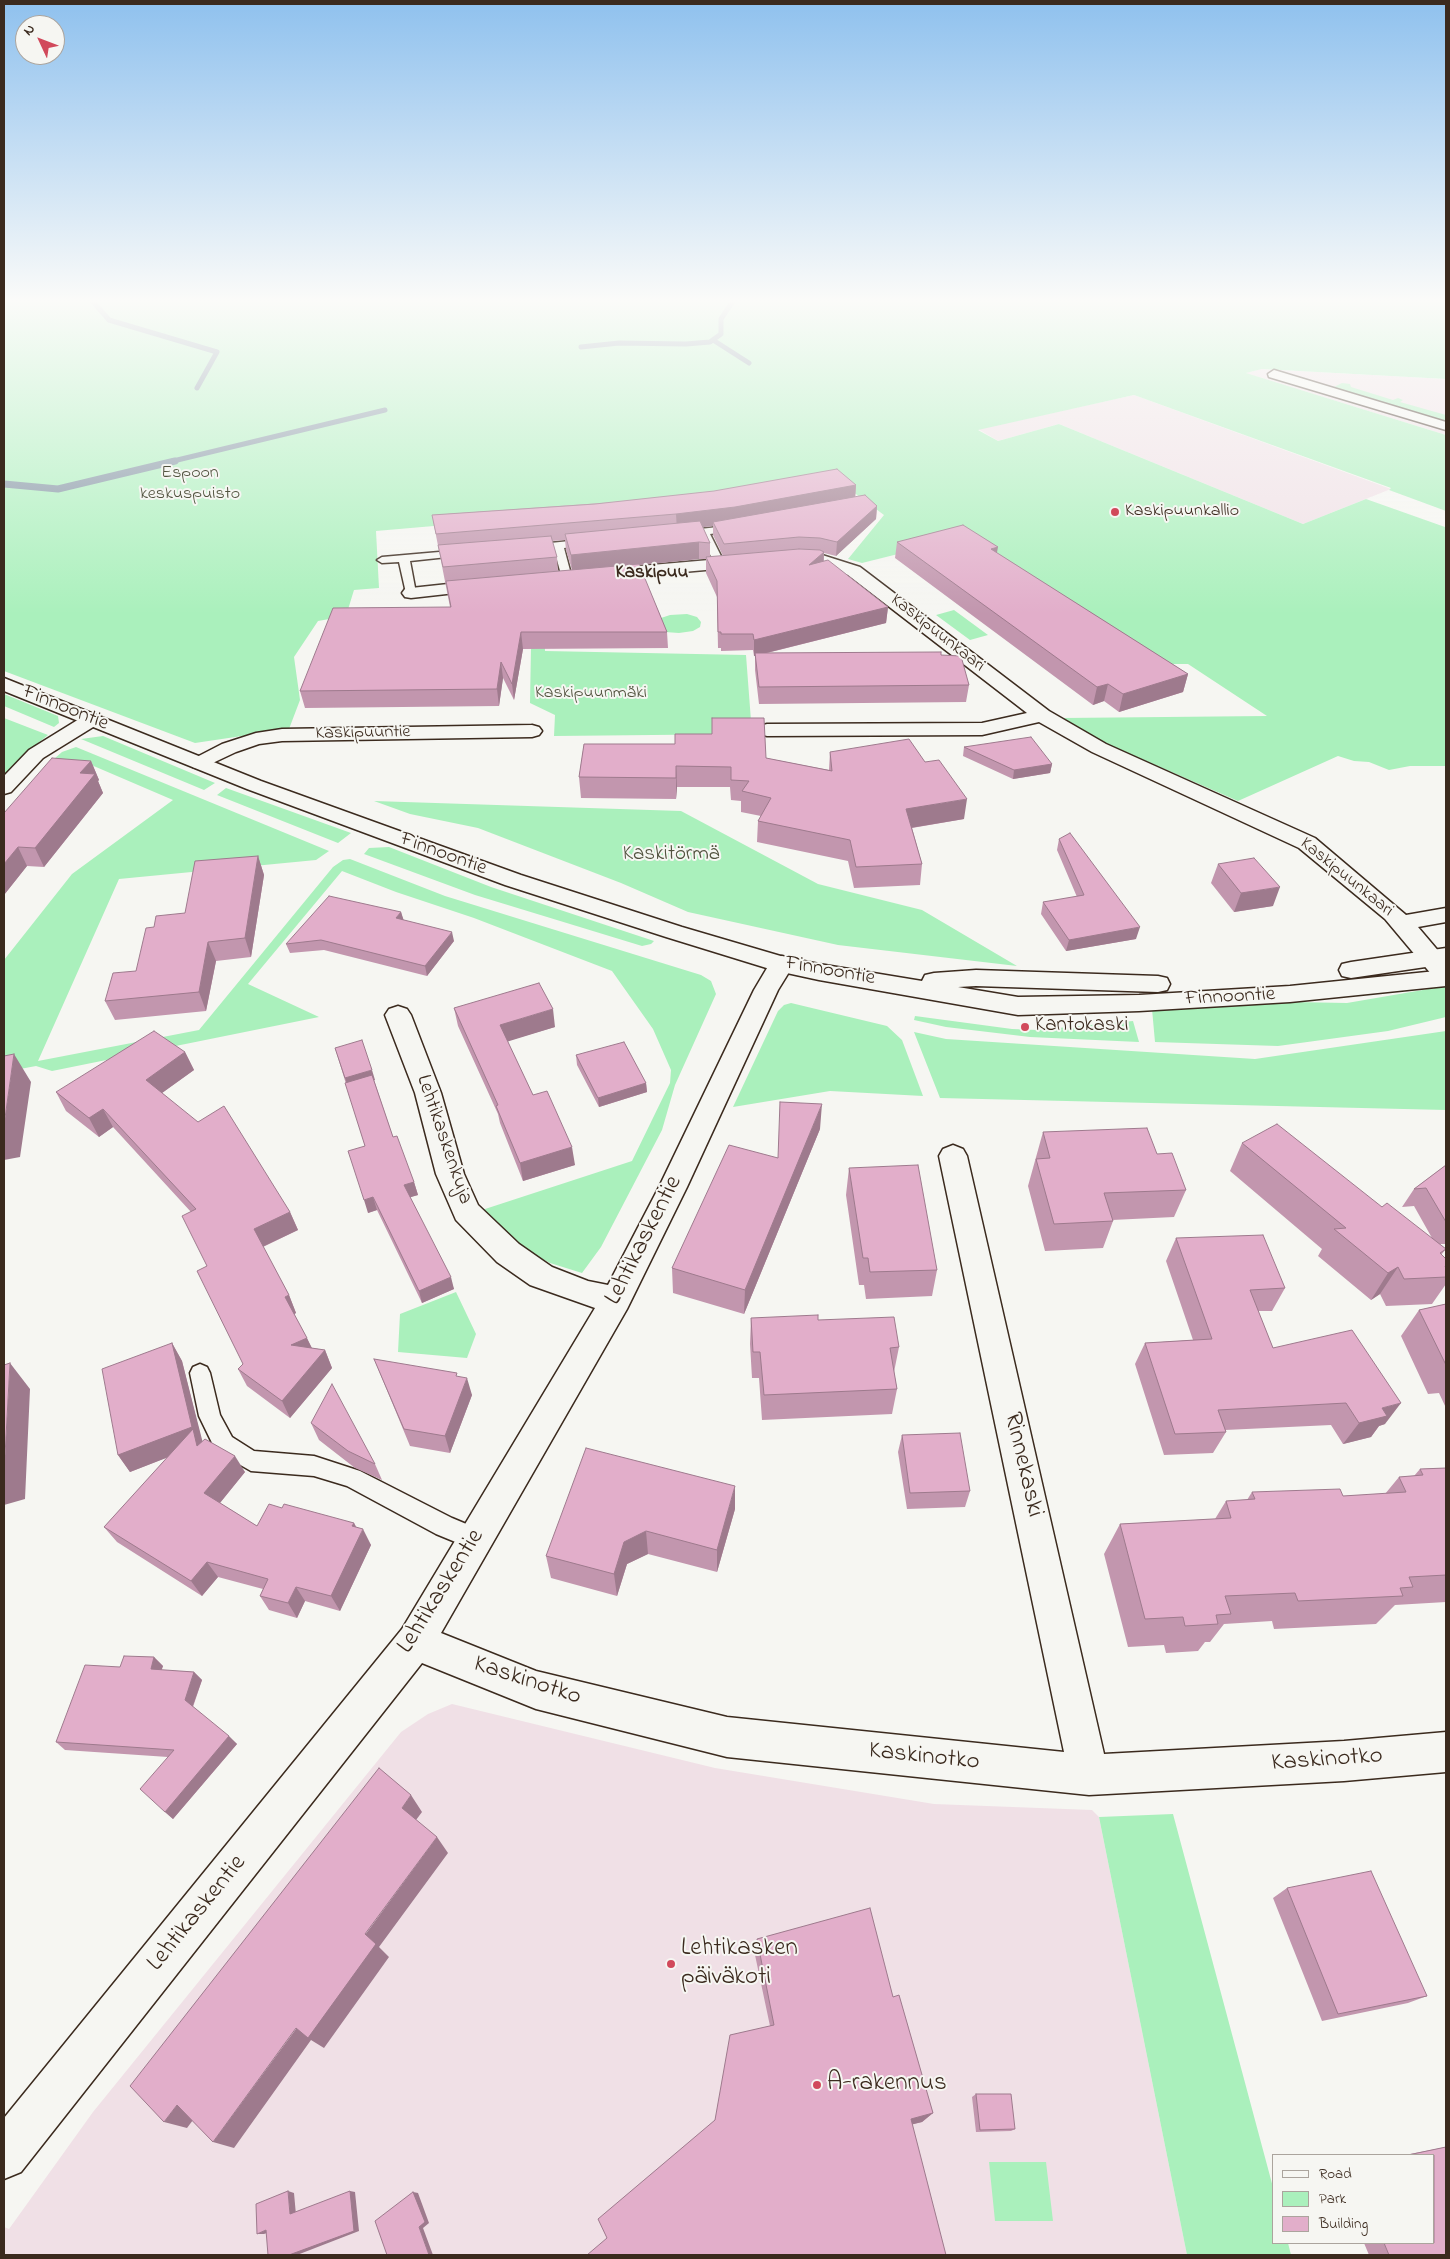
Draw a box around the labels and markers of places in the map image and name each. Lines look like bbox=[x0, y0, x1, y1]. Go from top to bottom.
place label: Kaskipuunkallio bbox=[1125, 501, 1239, 523]
marker: Kaskipuunkallio bbox=[1109, 506, 1121, 518]
place label: Kantokaski bbox=[1035, 1014, 1128, 1040]
marker: Kantokaski bbox=[1019, 1021, 1031, 1033]
place label: Lehtikasken päiväkoti bbox=[681, 1935, 798, 1994]
marker: Lehtikasken päiväkoti bbox=[665, 1958, 677, 1970]
place label: A-rakennus bbox=[827, 2070, 947, 2100]
marker: A-rakennus bbox=[811, 2079, 823, 2091]

